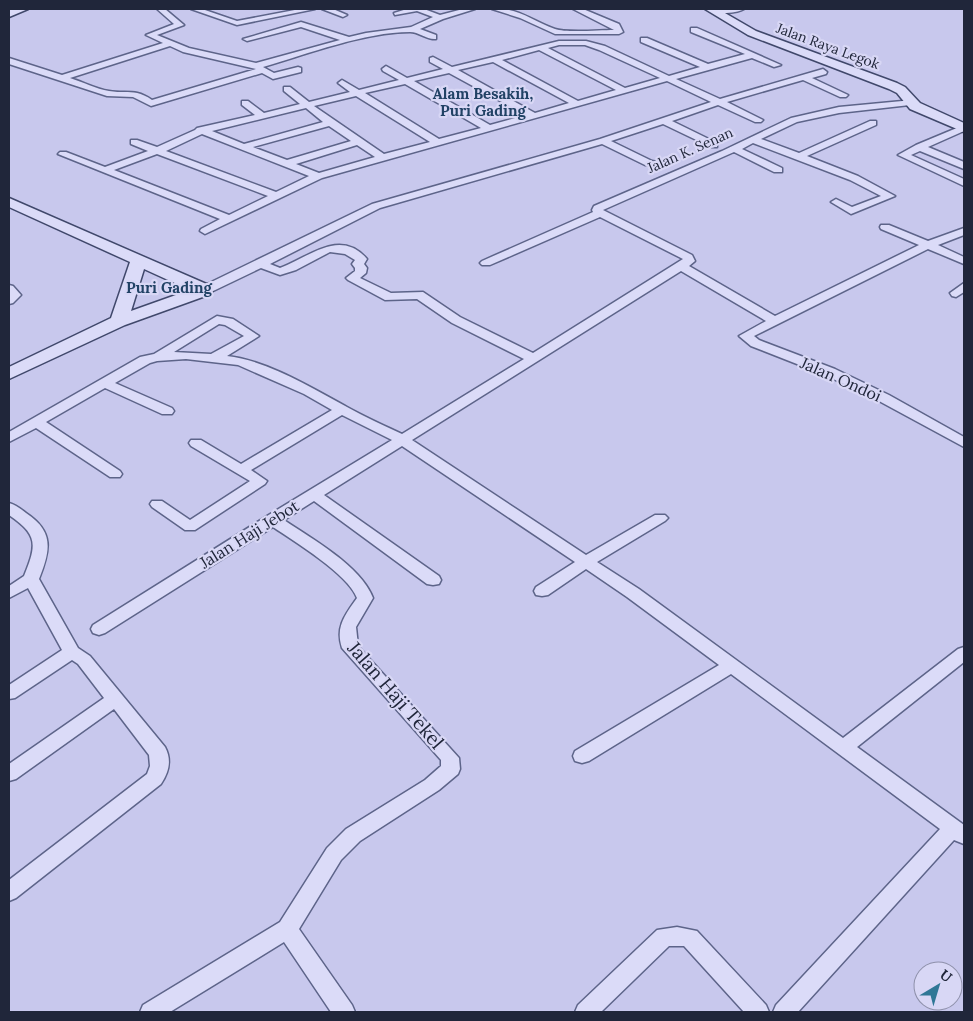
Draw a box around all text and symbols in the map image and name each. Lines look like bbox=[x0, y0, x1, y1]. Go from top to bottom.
street label: Jalan Raya Legok bbox=[773, 19, 883, 73]
district label: Alam Besakih, Puri Gading bbox=[433, 84, 533, 120]
street label: Jalan K. Senan bbox=[643, 123, 736, 177]
district label: Puri Gading bbox=[126, 278, 213, 297]
street label: Jalan Ondoi bbox=[797, 352, 885, 406]
street label: Jalan Haji Jebot bbox=[195, 495, 303, 573]
street label: Jalan Haji Tekel bbox=[342, 635, 449, 754]
north arrow bbox=[913, 961, 963, 1011]
text: U bbox=[936, 965, 956, 986]

